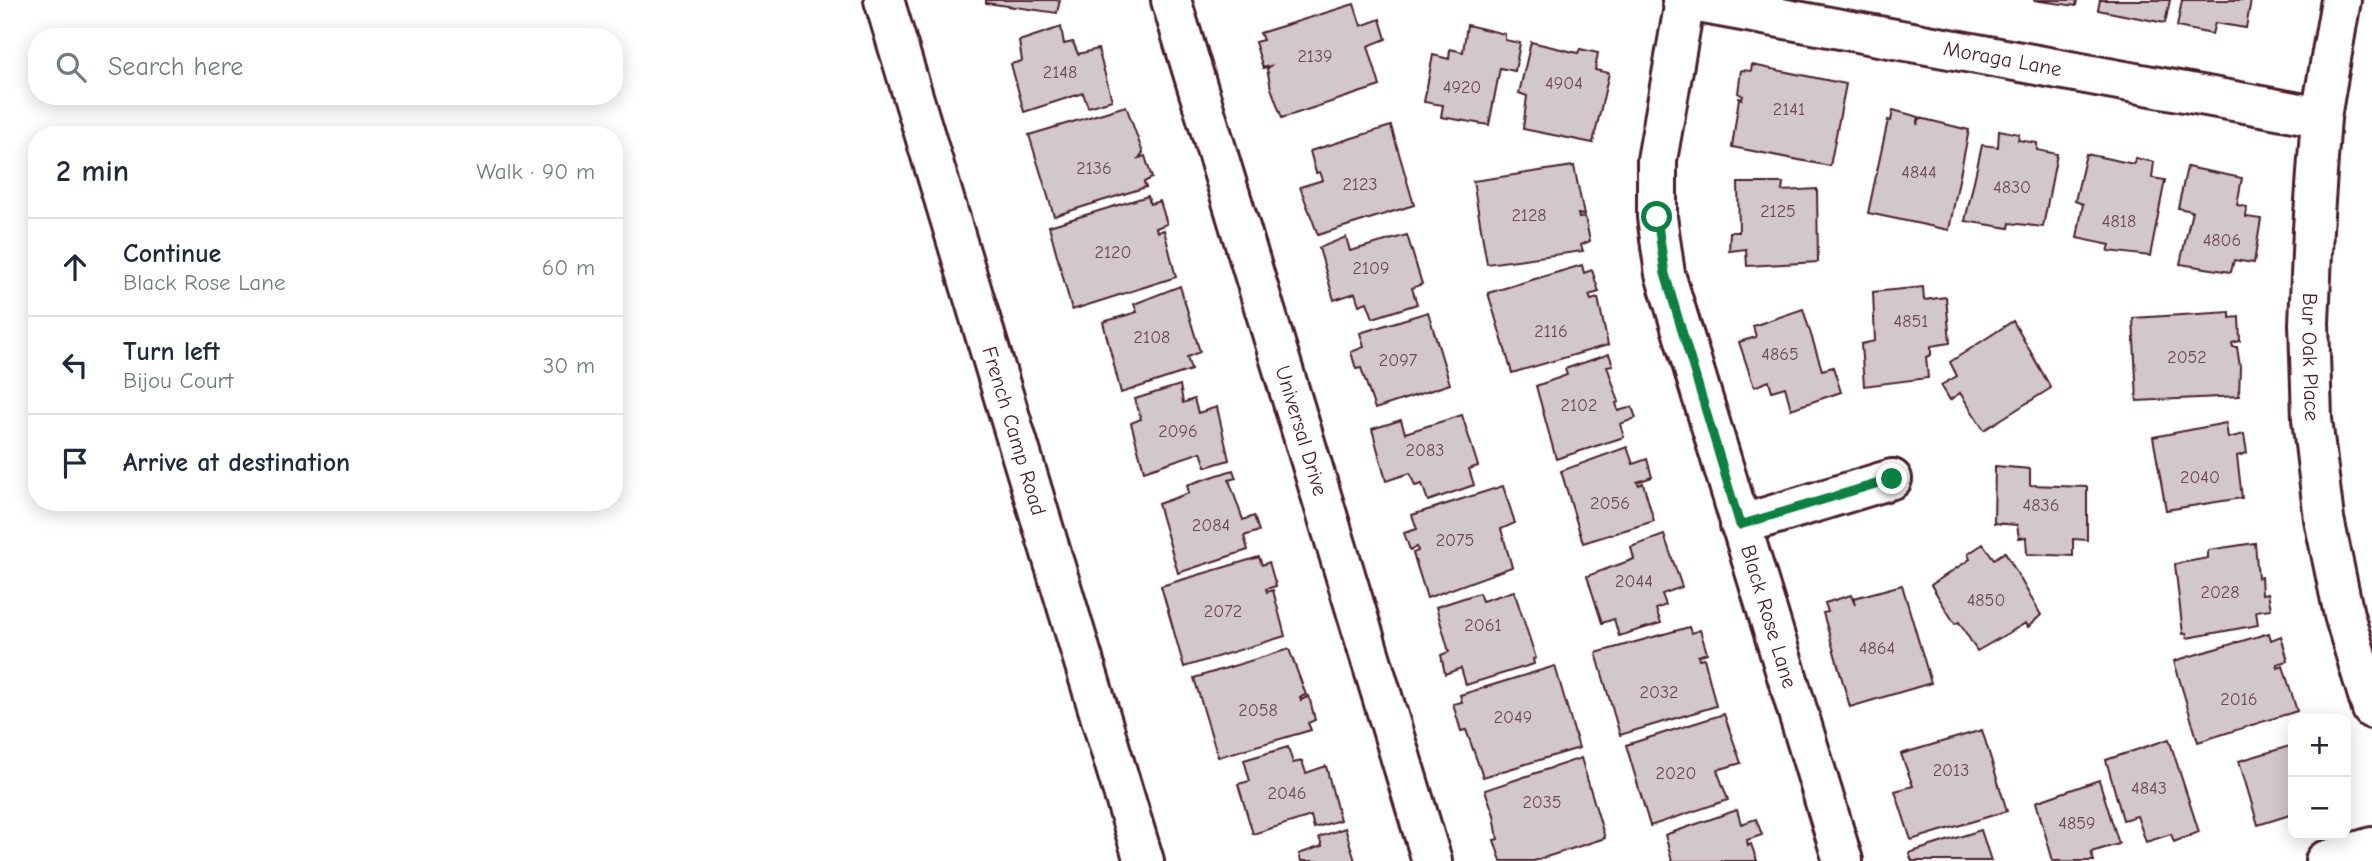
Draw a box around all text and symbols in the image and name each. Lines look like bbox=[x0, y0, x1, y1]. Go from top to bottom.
search box bbox=[28, 28, 623, 105]
street label: Moraga Lane bbox=[1942, 36, 2064, 81]
house number: 2139 bbox=[1297, 46, 1333, 67]
icon: search bbox=[52, 48, 90, 86]
text: Search here bbox=[108, 52, 243, 82]
house number: 2148 bbox=[1043, 62, 1077, 83]
house number: 4904 bbox=[1545, 73, 1583, 94]
house number: 4920 bbox=[1443, 77, 1481, 98]
house number: 2141 bbox=[1773, 99, 1805, 120]
text: 2 min bbox=[56, 154, 129, 189]
text: Walk · 90 m bbox=[476, 158, 595, 185]
house number: 2136 bbox=[1076, 158, 1112, 179]
house number: 4844 bbox=[1901, 162, 1937, 183]
house number: 2123 bbox=[1342, 174, 1378, 195]
house number: 4830 bbox=[1993, 177, 2031, 198]
route start bbox=[1641, 201, 1672, 232]
house number: 2125 bbox=[1760, 201, 1796, 222]
house number: 2128 bbox=[1511, 205, 1547, 226]
house number: 4818 bbox=[2102, 211, 2136, 232]
house number: 4806 bbox=[2203, 230, 2241, 251]
text: Continue bbox=[123, 239, 221, 269]
house number: 2120 bbox=[1095, 242, 1131, 263]
icon: ahead bbox=[56, 248, 94, 286]
text: 60 m bbox=[542, 254, 595, 281]
house number: 2109 bbox=[1352, 258, 1390, 279]
text: Black Rose Lane bbox=[123, 269, 285, 296]
street label: Bur Oak Place bbox=[2297, 292, 2324, 422]
house number: 4851 bbox=[1894, 311, 1928, 332]
house number: 2116 bbox=[1534, 321, 1568, 342]
house number: 2108 bbox=[1134, 327, 1170, 348]
text: Turn left bbox=[123, 337, 220, 367]
street label: French Camp Road bbox=[977, 343, 1051, 518]
house number: 4865 bbox=[1761, 344, 1799, 365]
icon: left bbox=[56, 346, 94, 384]
house number: 2052 bbox=[2167, 347, 2207, 368]
house number: 2097 bbox=[1379, 350, 1418, 371]
text: 30 m bbox=[543, 352, 595, 379]
street label: Universal Drive bbox=[1271, 363, 1333, 499]
text: Bijou Court bbox=[123, 367, 233, 394]
house number: 2102 bbox=[1561, 395, 1597, 416]
house number: 2096 bbox=[1158, 421, 1198, 442]
house number: 2083 bbox=[1406, 440, 1444, 461]
icon: arrive bbox=[56, 444, 94, 482]
text: Arrive at destination bbox=[123, 448, 350, 478]
route end bbox=[1876, 463, 1907, 494]
house number: 2040 bbox=[2180, 467, 2220, 488]
house number: 2056 bbox=[1590, 493, 1630, 514]
house number: 4836 bbox=[2023, 495, 2059, 516]
house number: 2084 bbox=[1192, 515, 1230, 536]
house number: 2075 bbox=[1436, 530, 1474, 551]
street label: Black Rose Lane bbox=[1736, 542, 1802, 691]
house number: 2044 bbox=[1615, 571, 1653, 592]
house number: 2028 bbox=[2200, 582, 2240, 603]
house number: 4850 bbox=[1967, 590, 2005, 611]
house number: 2072 bbox=[1204, 601, 1242, 622]
house number: 2061 bbox=[1464, 615, 1502, 636]
house number: 4864 bbox=[1859, 638, 1895, 659]
house number: 2032 bbox=[1640, 682, 1678, 703]
house number: 2016 bbox=[2220, 689, 2258, 710]
house number: 2058 bbox=[1238, 700, 1278, 721]
house number: 2049 bbox=[1494, 707, 1532, 728]
map controls bbox=[2288, 714, 2351, 840]
button: + bbox=[2288, 714, 2351, 777]
house number: 2013 bbox=[1933, 760, 1969, 781]
house number: 2020 bbox=[1656, 763, 1696, 784]
button: − bbox=[2288, 777, 2351, 840]
house number: 4843 bbox=[2131, 778, 2167, 799]
house number: 2046 bbox=[1268, 783, 1306, 804]
house number: 2035 bbox=[1522, 792, 1562, 813]
house number: 4859 bbox=[2058, 813, 2096, 834]

